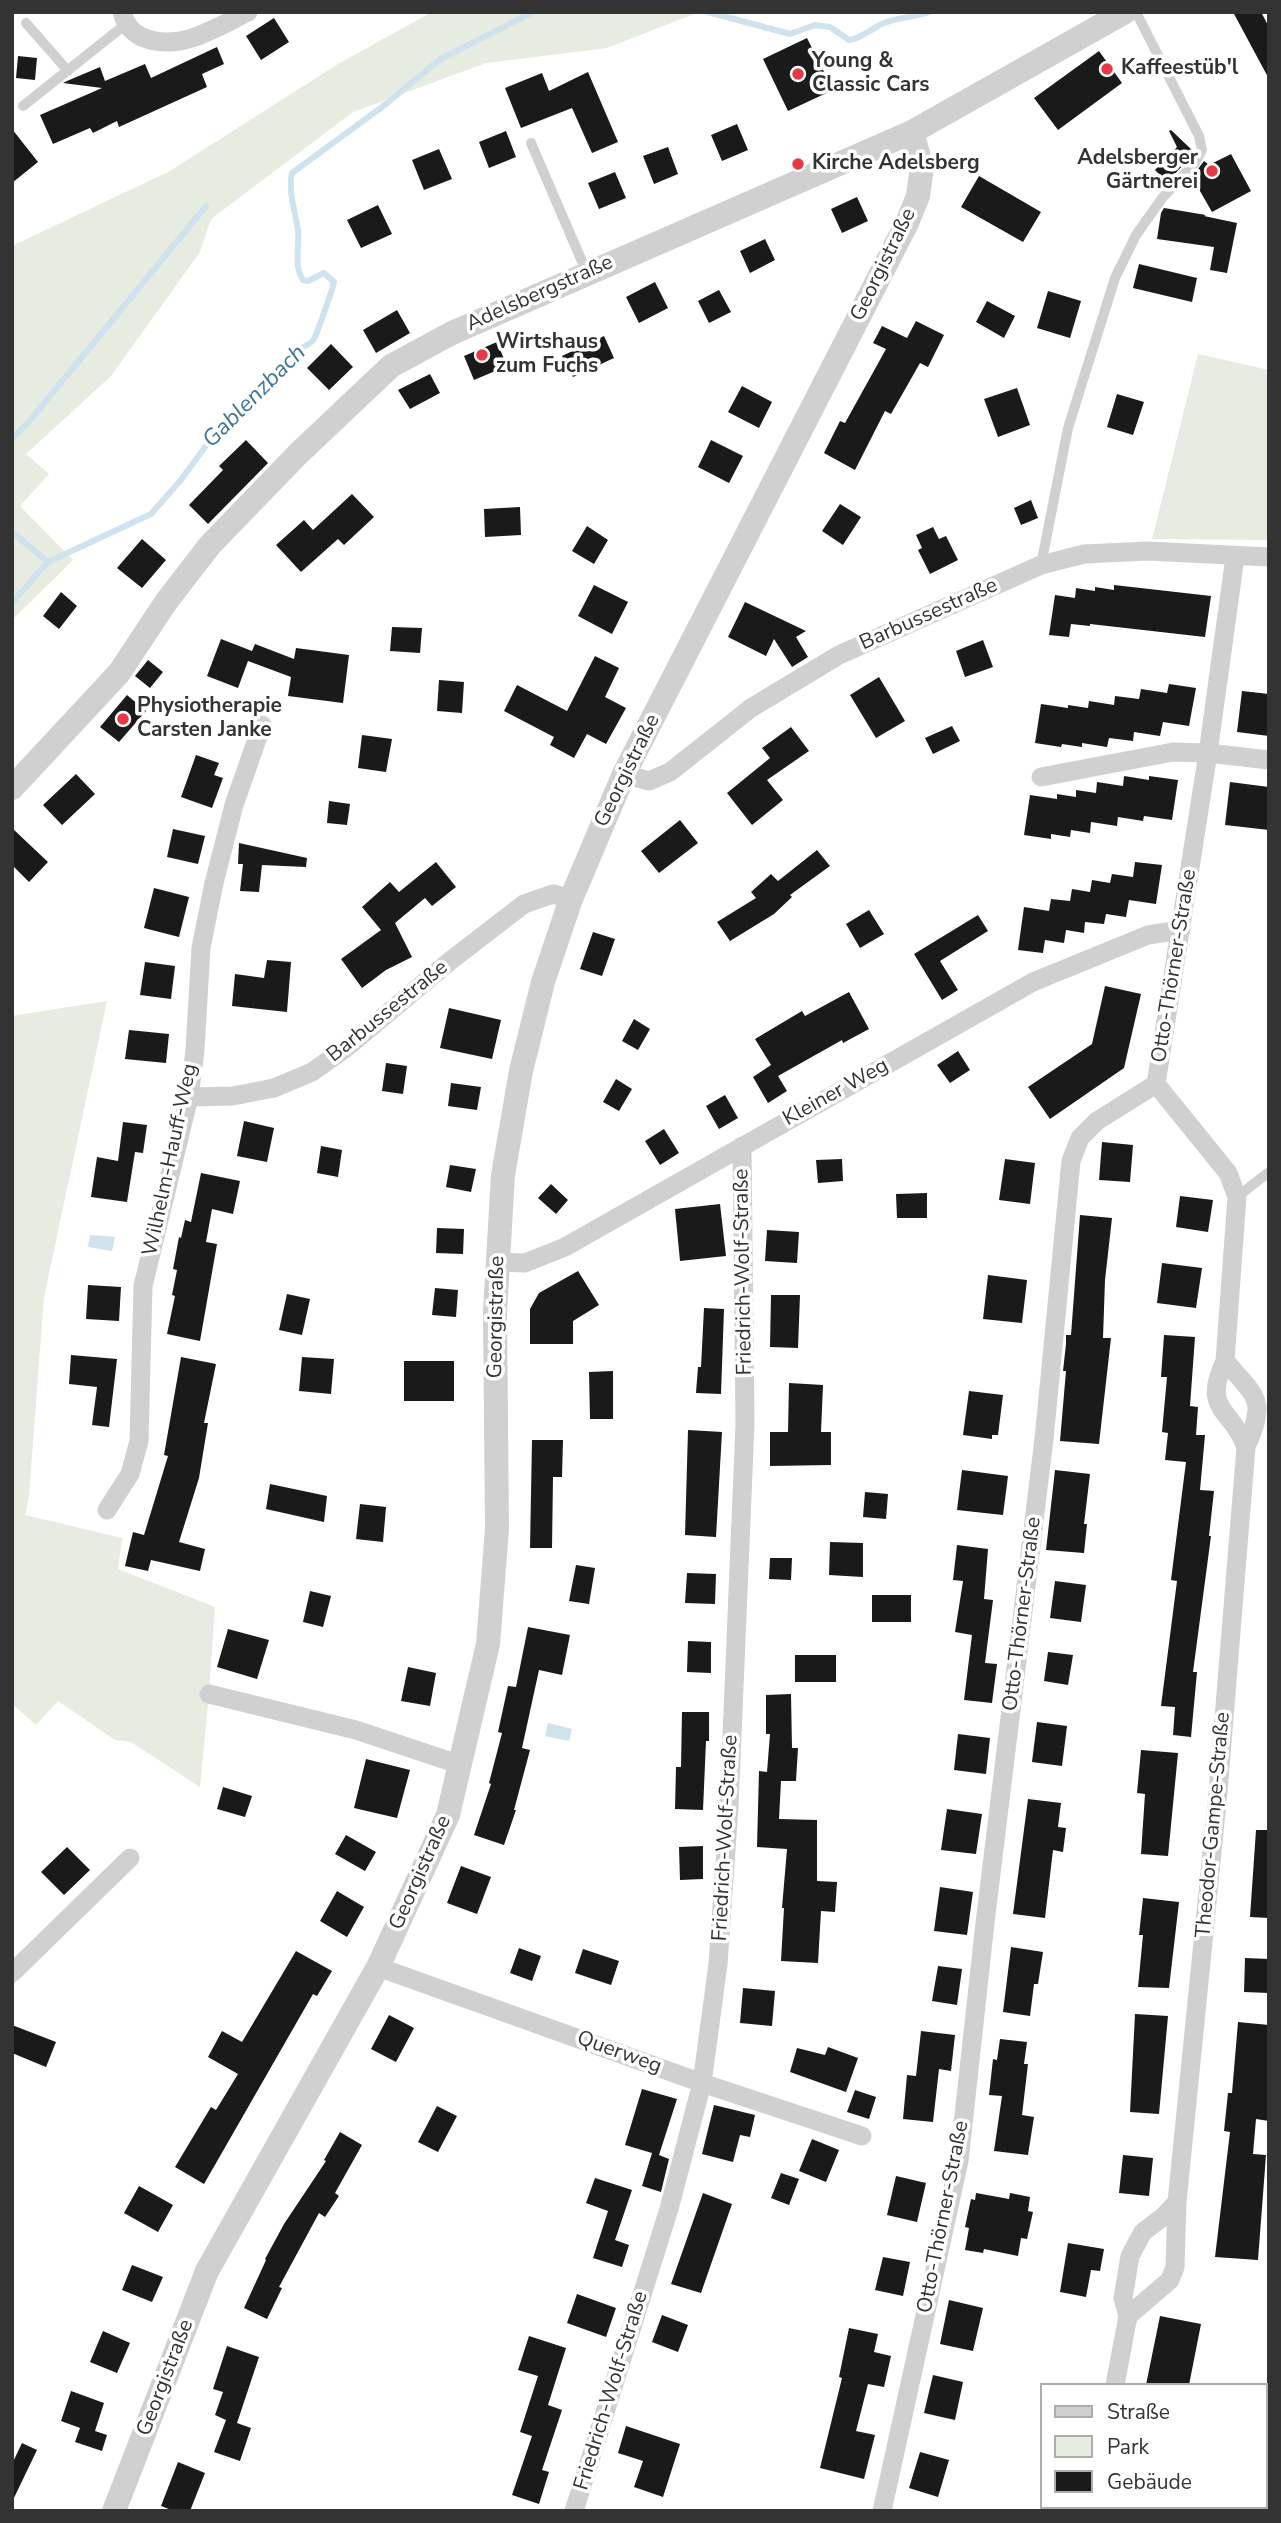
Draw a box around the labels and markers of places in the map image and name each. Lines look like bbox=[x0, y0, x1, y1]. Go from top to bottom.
place label: Young & Classic Cars bbox=[812, 49, 930, 99]
place label: Kaffeestüb'l bbox=[1121, 56, 1238, 82]
marker: Kaffeestüb'l bbox=[1099, 61, 1115, 77]
marker: Young & Classic Cars bbox=[790, 66, 806, 82]
place label: Adelsberger Gärtnerei bbox=[1077, 146, 1198, 196]
place label: Kirche Adelsberg bbox=[812, 151, 980, 177]
marker: Kirche Adelsberg bbox=[790, 156, 806, 172]
marker: Adelsberger Gärtnerei bbox=[1204, 163, 1220, 179]
place label: Wirtshaus zum Fuchs bbox=[496, 330, 598, 380]
marker: Wirtshaus zum Fuchs bbox=[474, 347, 490, 363]
place label: Physiotherapie Carsten Janke bbox=[137, 694, 282, 744]
marker: Physiotherapie Carsten Janke bbox=[115, 711, 131, 727]

